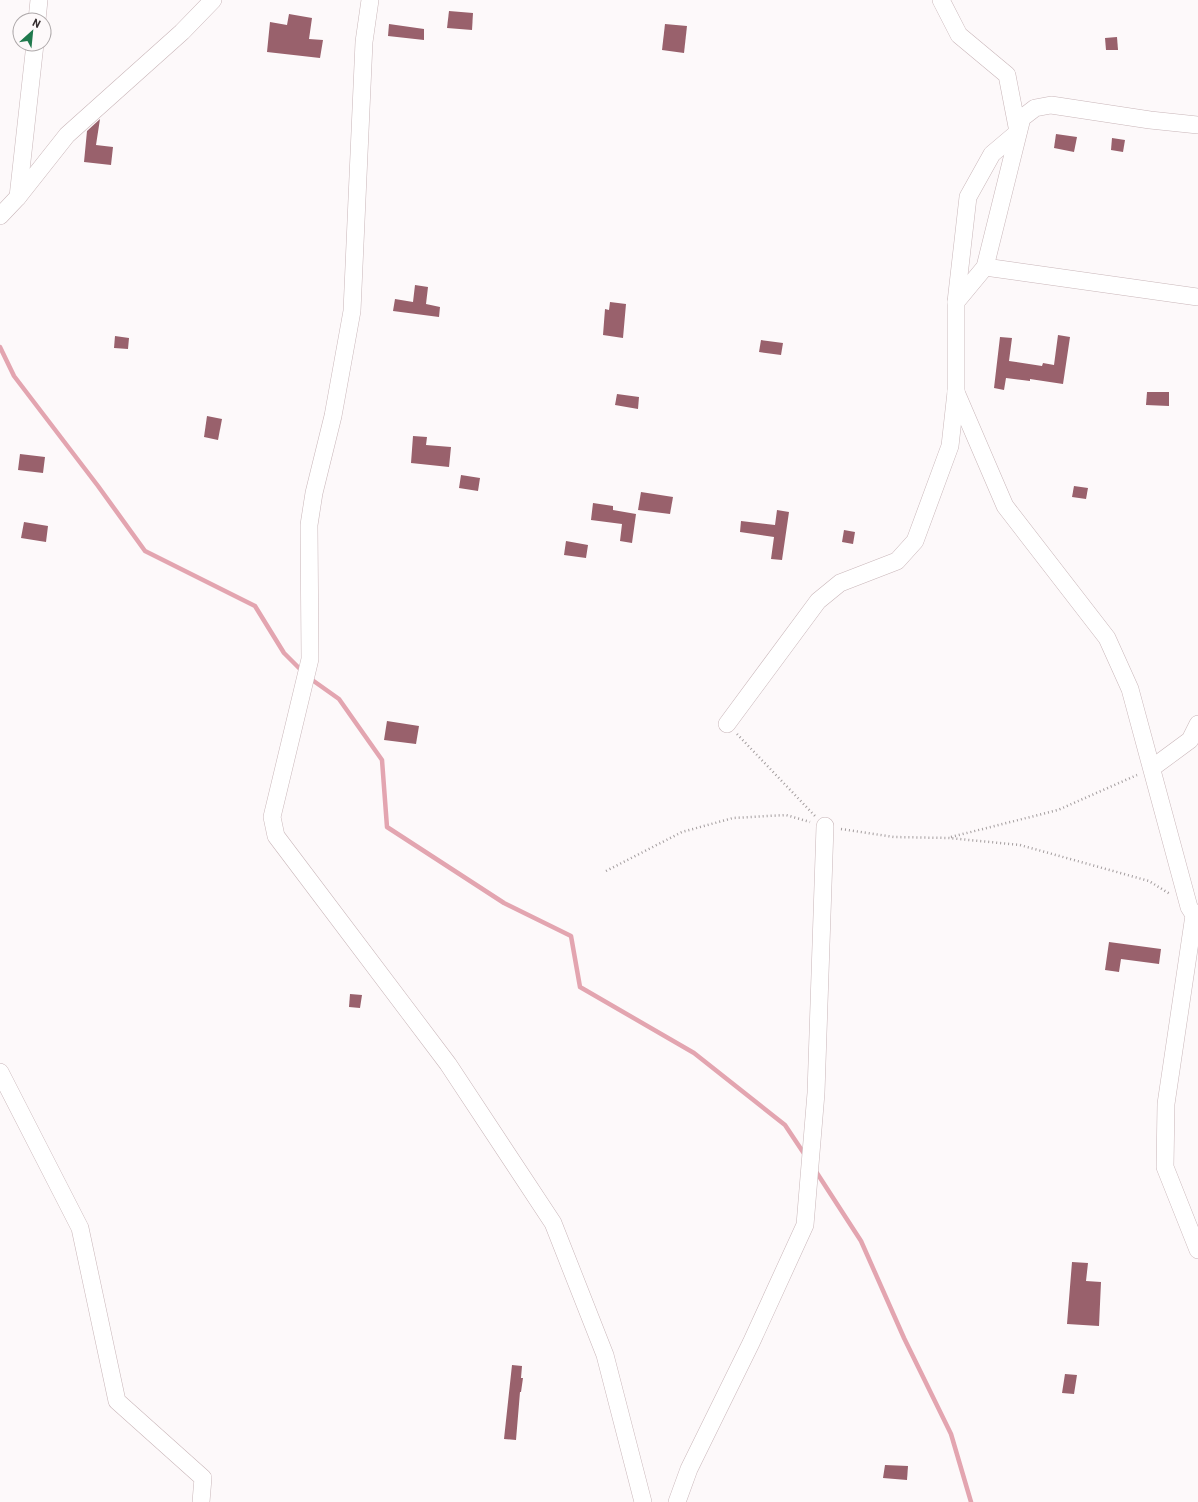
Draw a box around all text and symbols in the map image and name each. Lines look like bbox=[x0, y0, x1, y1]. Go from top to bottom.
north arrow bbox=[12, 12, 52, 52]
text: N bbox=[31, 15, 43, 30]

